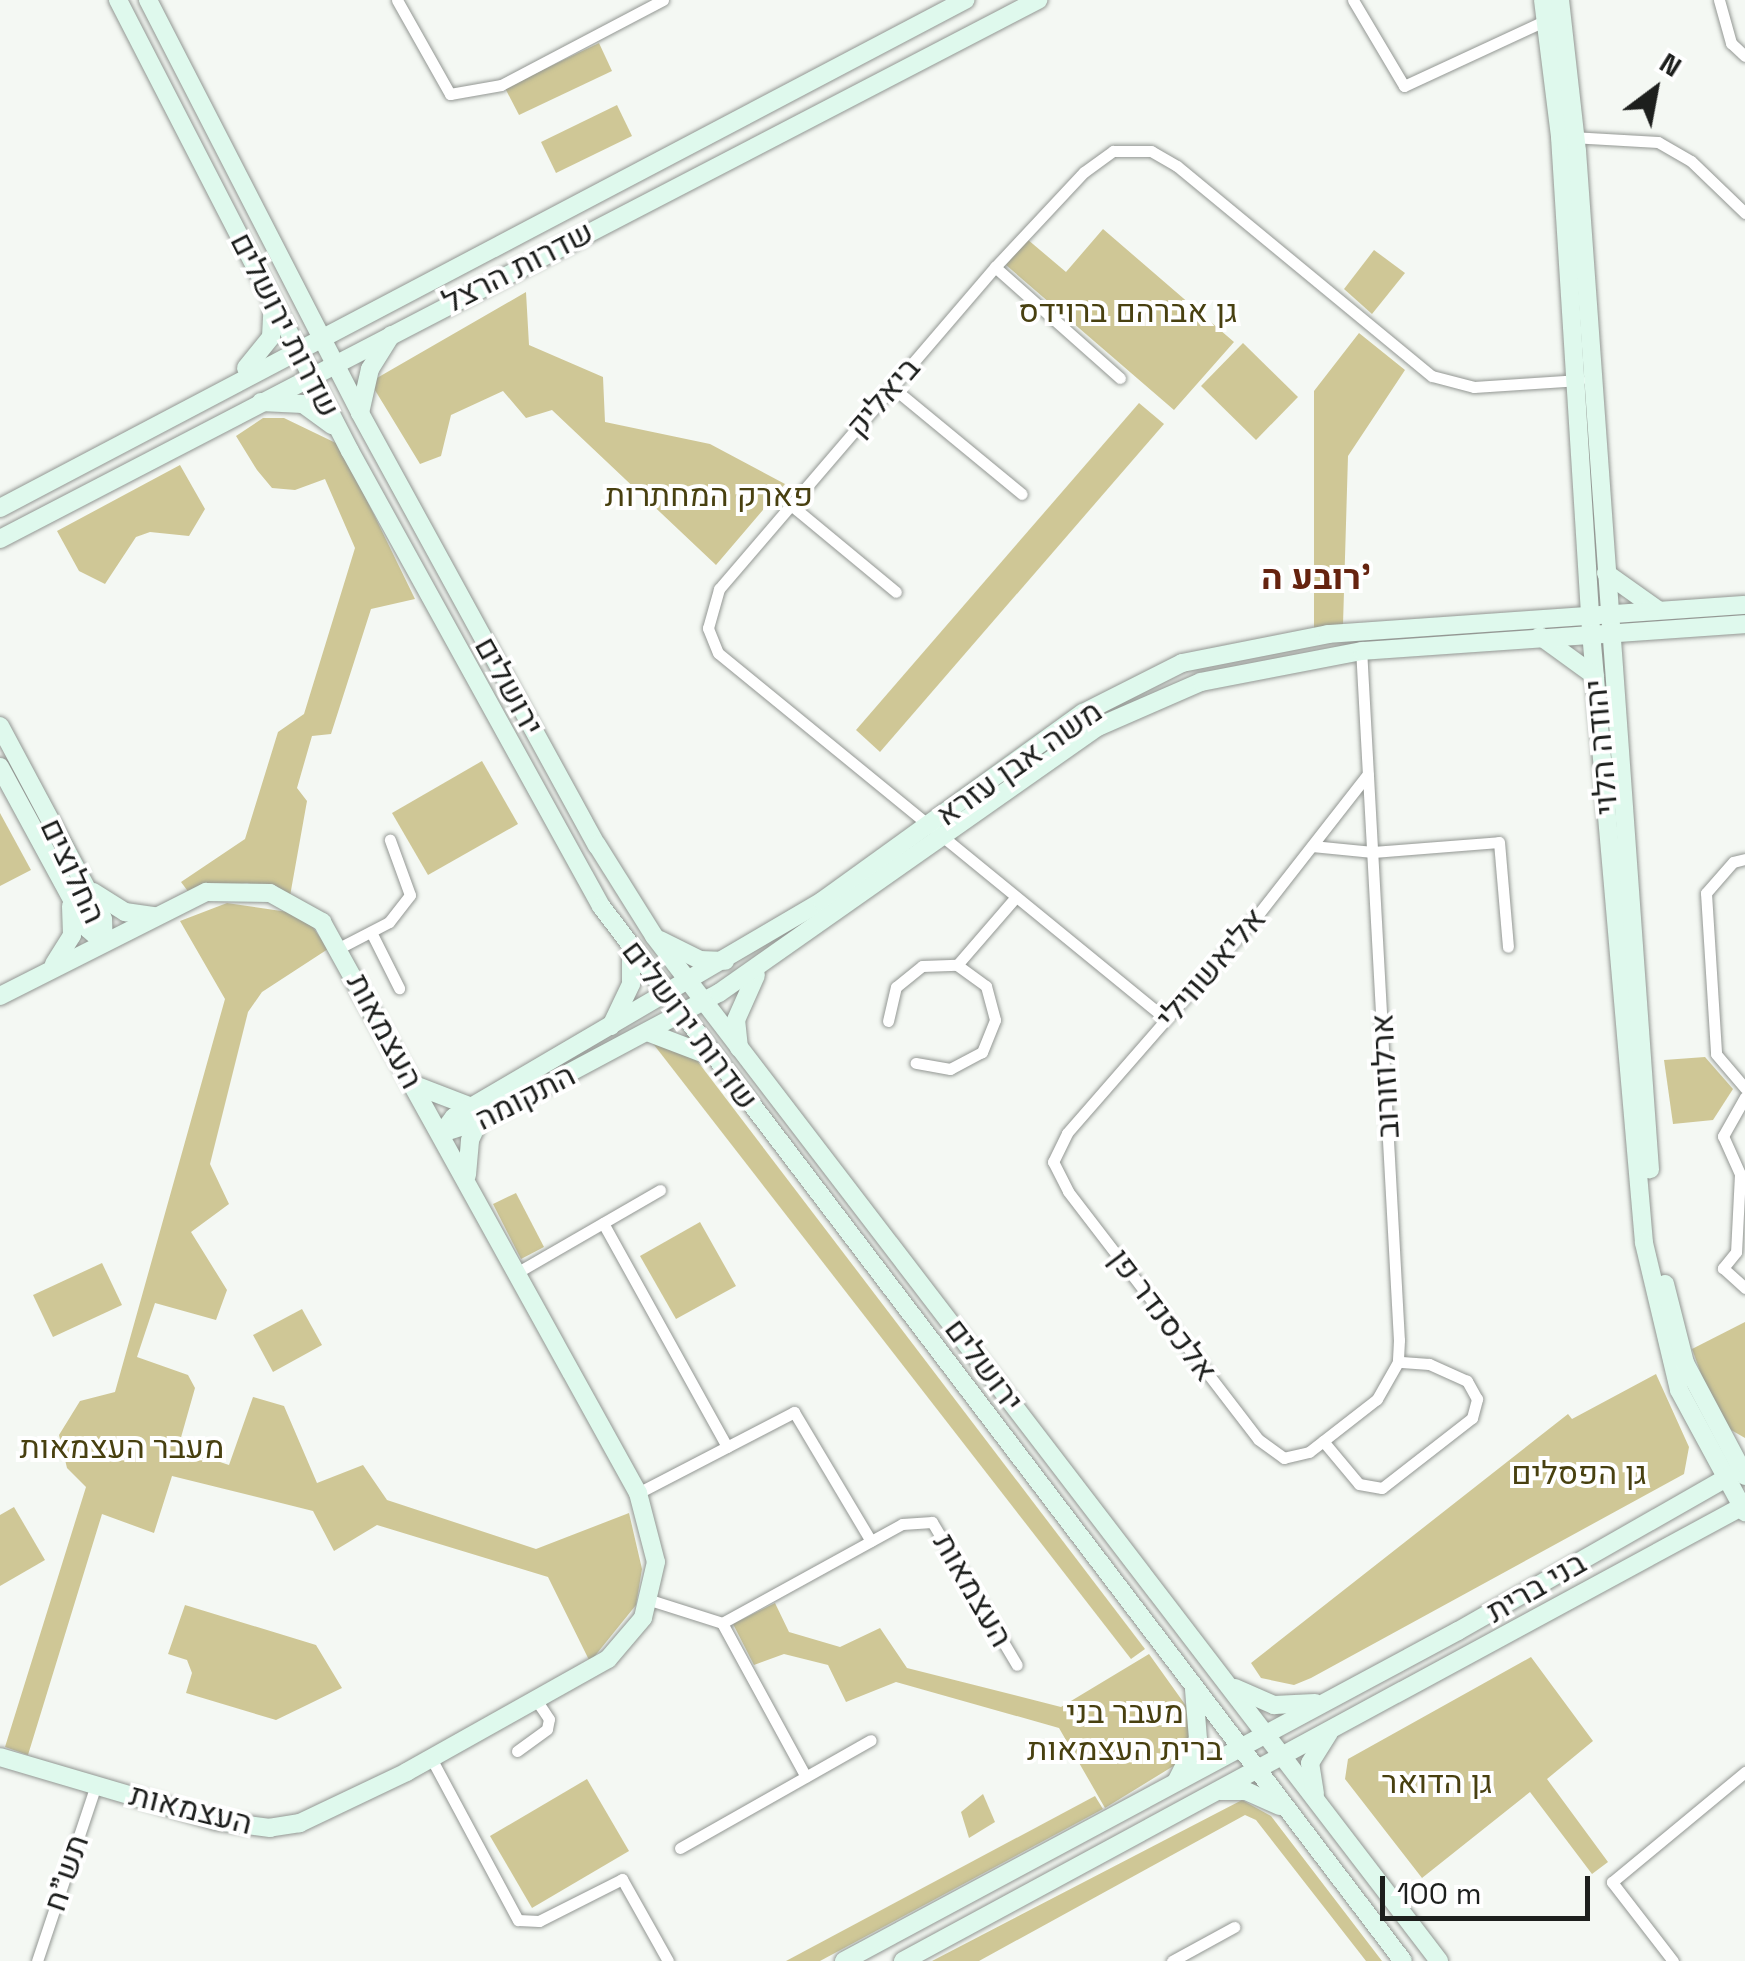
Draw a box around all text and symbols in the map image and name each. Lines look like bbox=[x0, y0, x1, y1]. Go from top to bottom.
north arrow bbox=[1605, 40, 1705, 140]
text: N bbox=[1653, 44, 1688, 85]
street label: שדרות הרצל bbox=[436, 213, 600, 321]
street label: שדרות ירושלים bbox=[222, 226, 348, 424]
park label: גן אברהם ברוידס bbox=[1019, 292, 1237, 330]
street label: ביאליק bbox=[838, 349, 928, 445]
park label: פארק המחתרות bbox=[605, 476, 813, 514]
district label: רובע ה' bbox=[1261, 556, 1371, 598]
street label: ירושלים bbox=[466, 630, 552, 742]
street label: יהודה הלוי bbox=[1576, 678, 1626, 816]
street label: משה אבן עזרא bbox=[929, 692, 1109, 834]
street label: החלוצים bbox=[32, 812, 114, 930]
street label: אליאשווילי bbox=[1148, 900, 1274, 1036]
street label: שדרות ירושלים bbox=[614, 933, 766, 1117]
street label: העצמאות bbox=[339, 967, 431, 1095]
street label: ארלוזורוב bbox=[1363, 1013, 1407, 1139]
street label: התקומה bbox=[469, 1056, 581, 1138]
street label: אלכסנדר פן bbox=[1101, 1241, 1225, 1389]
street label: ירושלים bbox=[937, 1311, 1031, 1419]
park label: מעבר העצמאות bbox=[20, 1428, 224, 1466]
park label: גן הפסלים bbox=[1511, 1454, 1647, 1492]
street label: העצמאות bbox=[925, 1526, 1021, 1654]
street label: בני ברית bbox=[1479, 1543, 1593, 1631]
park label: מעבר בני ברית העצמאות bbox=[1027, 1694, 1223, 1769]
park label: גן הדואר bbox=[1382, 1763, 1492, 1801]
street label: העצמאות bbox=[126, 1775, 256, 1843]
street label: תש"ח bbox=[35, 1830, 97, 1916]
scale bar bbox=[1385, 1856, 1595, 1918]
text: 100 m bbox=[1397, 1874, 1482, 1913]

